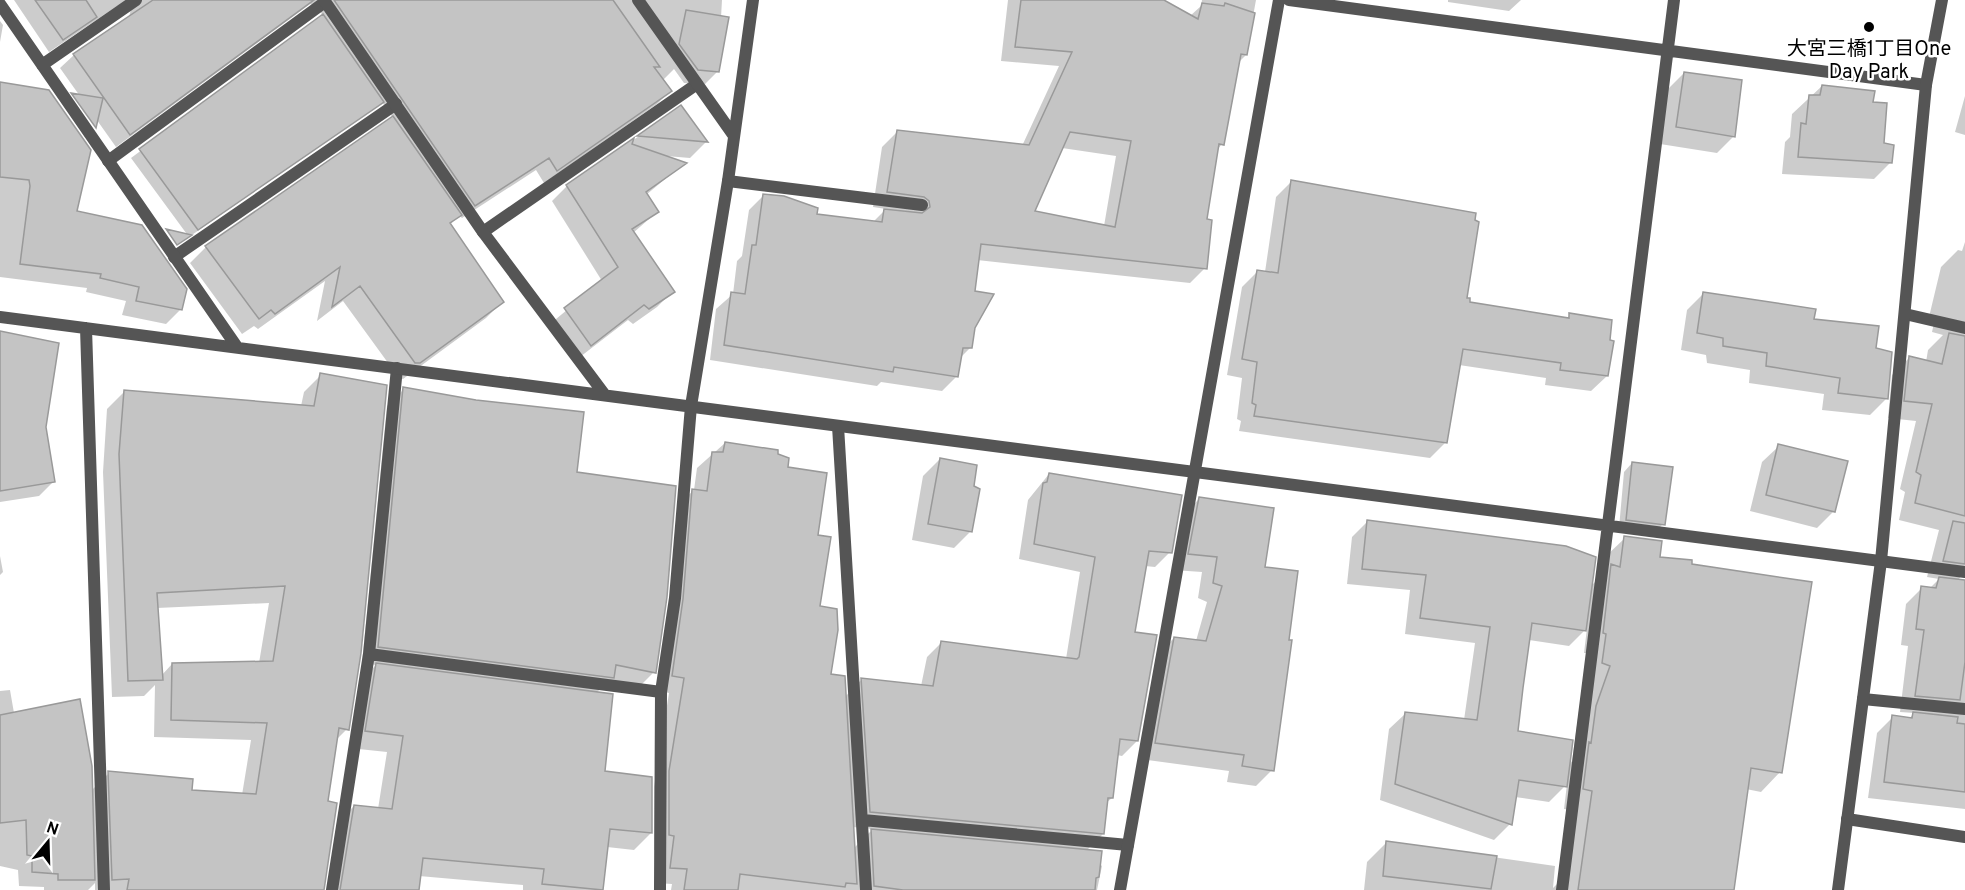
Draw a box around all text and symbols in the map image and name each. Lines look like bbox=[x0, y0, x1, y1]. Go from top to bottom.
marker: 大宮三橋1丁目One Day Park bbox=[1862, 20, 1876, 34]
place label: 大宮三橋1丁目One Day Park bbox=[1787, 37, 1951, 86]
north arrow bbox=[18, 812, 78, 872]
text: N bbox=[44, 818, 61, 841]

